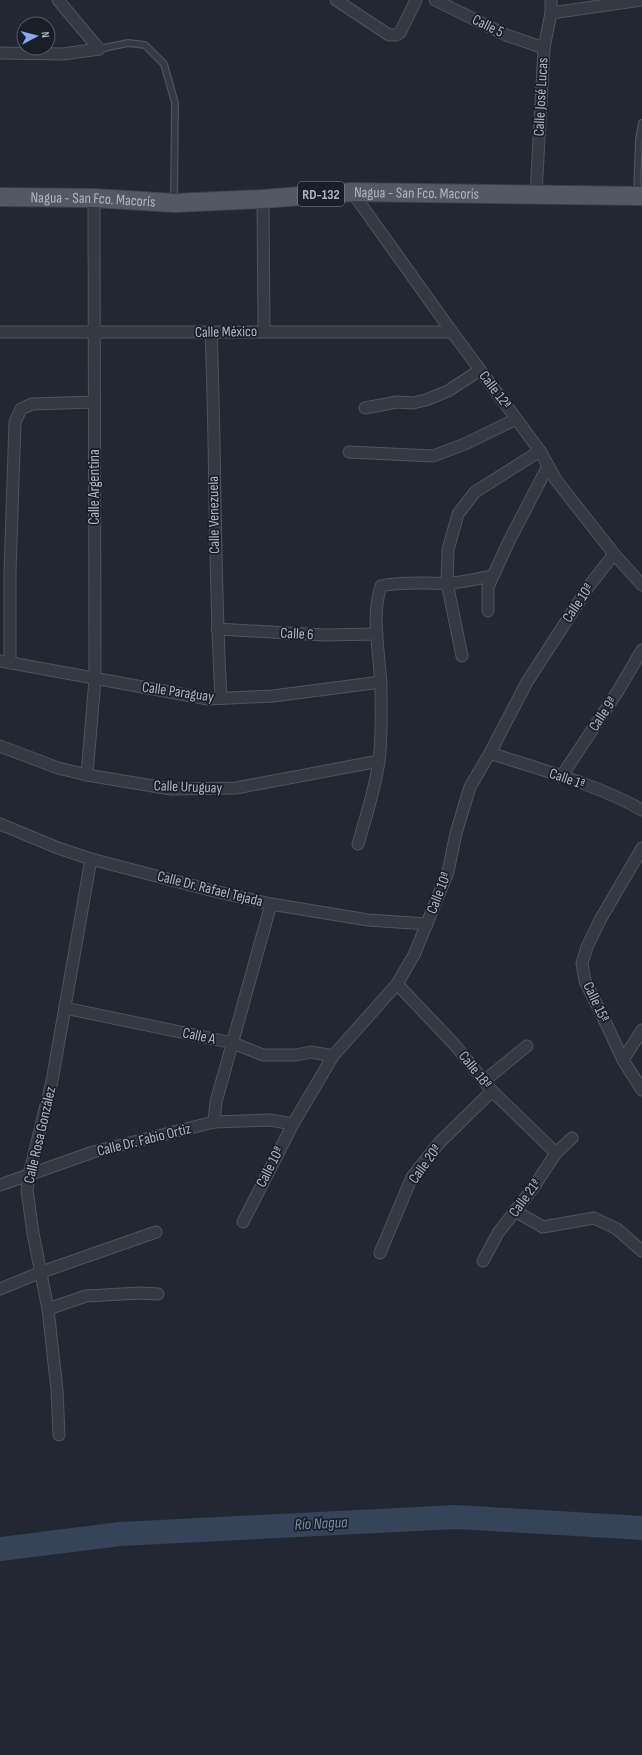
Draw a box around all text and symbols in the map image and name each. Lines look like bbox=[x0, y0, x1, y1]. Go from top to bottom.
street label: Calle 5 bbox=[469, 10, 507, 42]
north arrow bbox=[16, 16, 56, 56]
text: N bbox=[39, 31, 52, 39]
street label: Calle José Lucas bbox=[529, 57, 553, 137]
road number: RD-132 bbox=[298, 182, 344, 206]
street label: Nagua - San Fco. Macorís bbox=[354, 183, 479, 203]
street label: Nagua - San Fco. Macorís bbox=[30, 188, 156, 211]
street label: Calle México bbox=[195, 322, 257, 342]
street label: Calle 12ª bbox=[475, 367, 515, 413]
street label: Calle Argentina bbox=[85, 449, 104, 525]
street label: Calle Venezuela bbox=[204, 476, 224, 554]
street label: Calle 10ª bbox=[558, 580, 598, 626]
street label: Calle 6 bbox=[280, 624, 314, 644]
street label: Calle Paraguay bbox=[141, 678, 215, 706]
street label: Calle 9ª bbox=[585, 693, 621, 735]
street label: Calle 1ª bbox=[547, 764, 587, 794]
street label: Calle Uruguay bbox=[153, 776, 223, 798]
street label: Calle Dr. Rafael Tejada bbox=[155, 867, 265, 911]
street label: Calle 10ª bbox=[422, 869, 456, 917]
street label: Calle 15ª bbox=[578, 979, 614, 1025]
street label: Calle A bbox=[181, 1023, 218, 1049]
street label: Calle 18ª bbox=[454, 1047, 496, 1093]
street label: Calle Rosa González bbox=[20, 1084, 61, 1185]
street label: Calle Dr. Fabio Ortiz bbox=[95, 1119, 194, 1161]
street label: Calle 20ª bbox=[404, 1141, 446, 1187]
street label: Calle 10ª bbox=[252, 1143, 288, 1191]
street label: Calle 21ª bbox=[505, 1175, 545, 1221]
water label: Río Nagua bbox=[294, 1513, 349, 1535]

